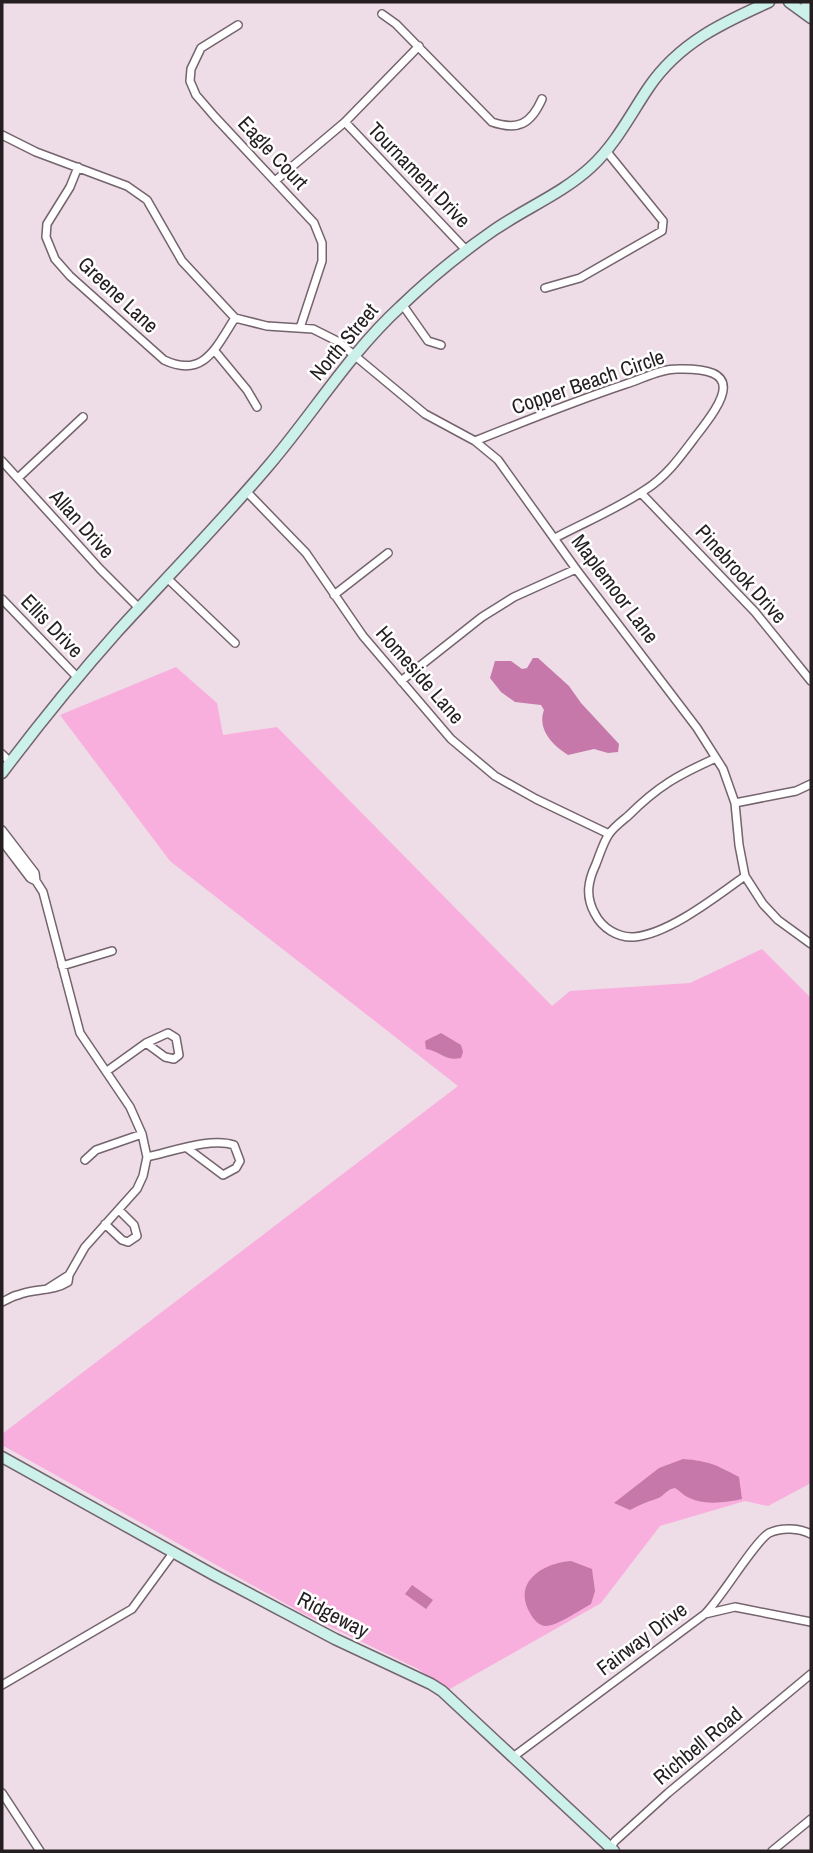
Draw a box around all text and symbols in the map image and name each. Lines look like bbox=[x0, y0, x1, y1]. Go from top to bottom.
street label: Eagle Court bbox=[232, 110, 315, 196]
street label: Tournament Drive bbox=[361, 115, 477, 234]
street label: Greene Lane bbox=[72, 250, 165, 340]
street label: North Street bbox=[303, 297, 385, 387]
street label: Copper Beach Circle bbox=[508, 342, 668, 421]
street label: Allan Drive bbox=[43, 482, 121, 565]
street label: Pinebrook Drive bbox=[689, 518, 794, 630]
street label: Maplemoor Lane bbox=[565, 528, 666, 649]
street label: Ellis Drive bbox=[15, 587, 90, 664]
street label: Homeside Lane bbox=[370, 619, 471, 730]
street label: Ridgeway bbox=[293, 1584, 374, 1645]
street label: Fairway Drive bbox=[591, 1595, 693, 1682]
street label: Richbell Road bbox=[647, 1700, 748, 1791]

